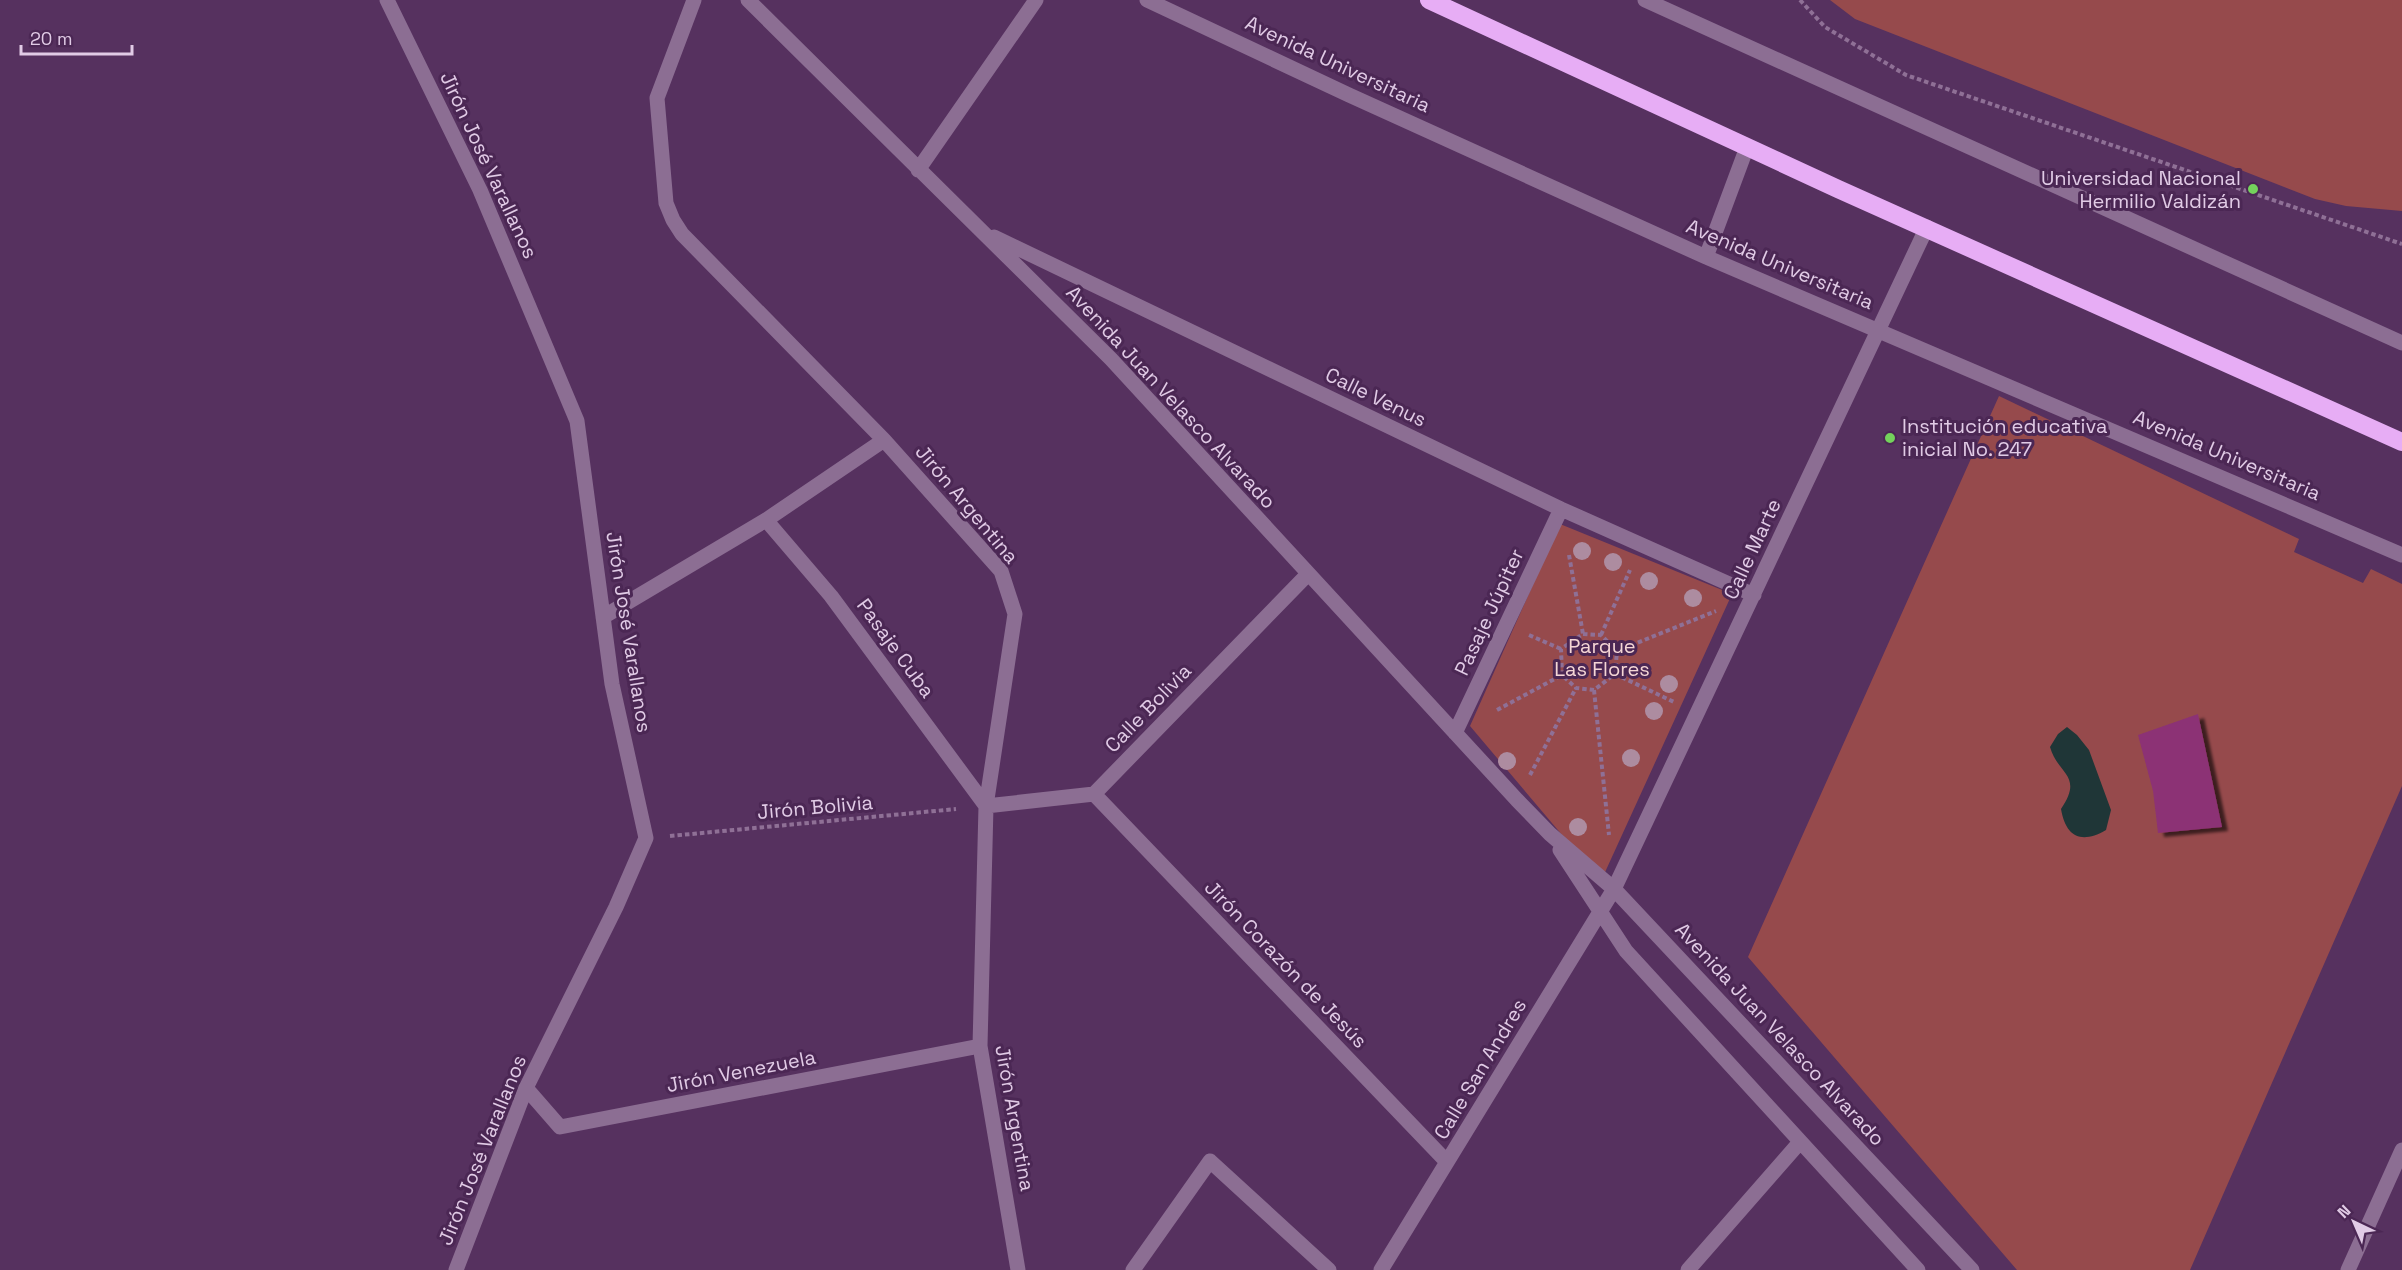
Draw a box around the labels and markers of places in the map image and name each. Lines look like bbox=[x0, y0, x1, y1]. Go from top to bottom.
place label: Universidad Nacional Hermilio Valdizán bbox=[2041, 165, 2241, 214]
marker: Universidad Nacional Hermilio Valdizán bbox=[2246, 182, 2260, 196]
place label: Institución educativa inicial No. 247 bbox=[1902, 413, 2107, 462]
marker: Institución educativa inicial No. 247 bbox=[1883, 431, 1897, 445]

